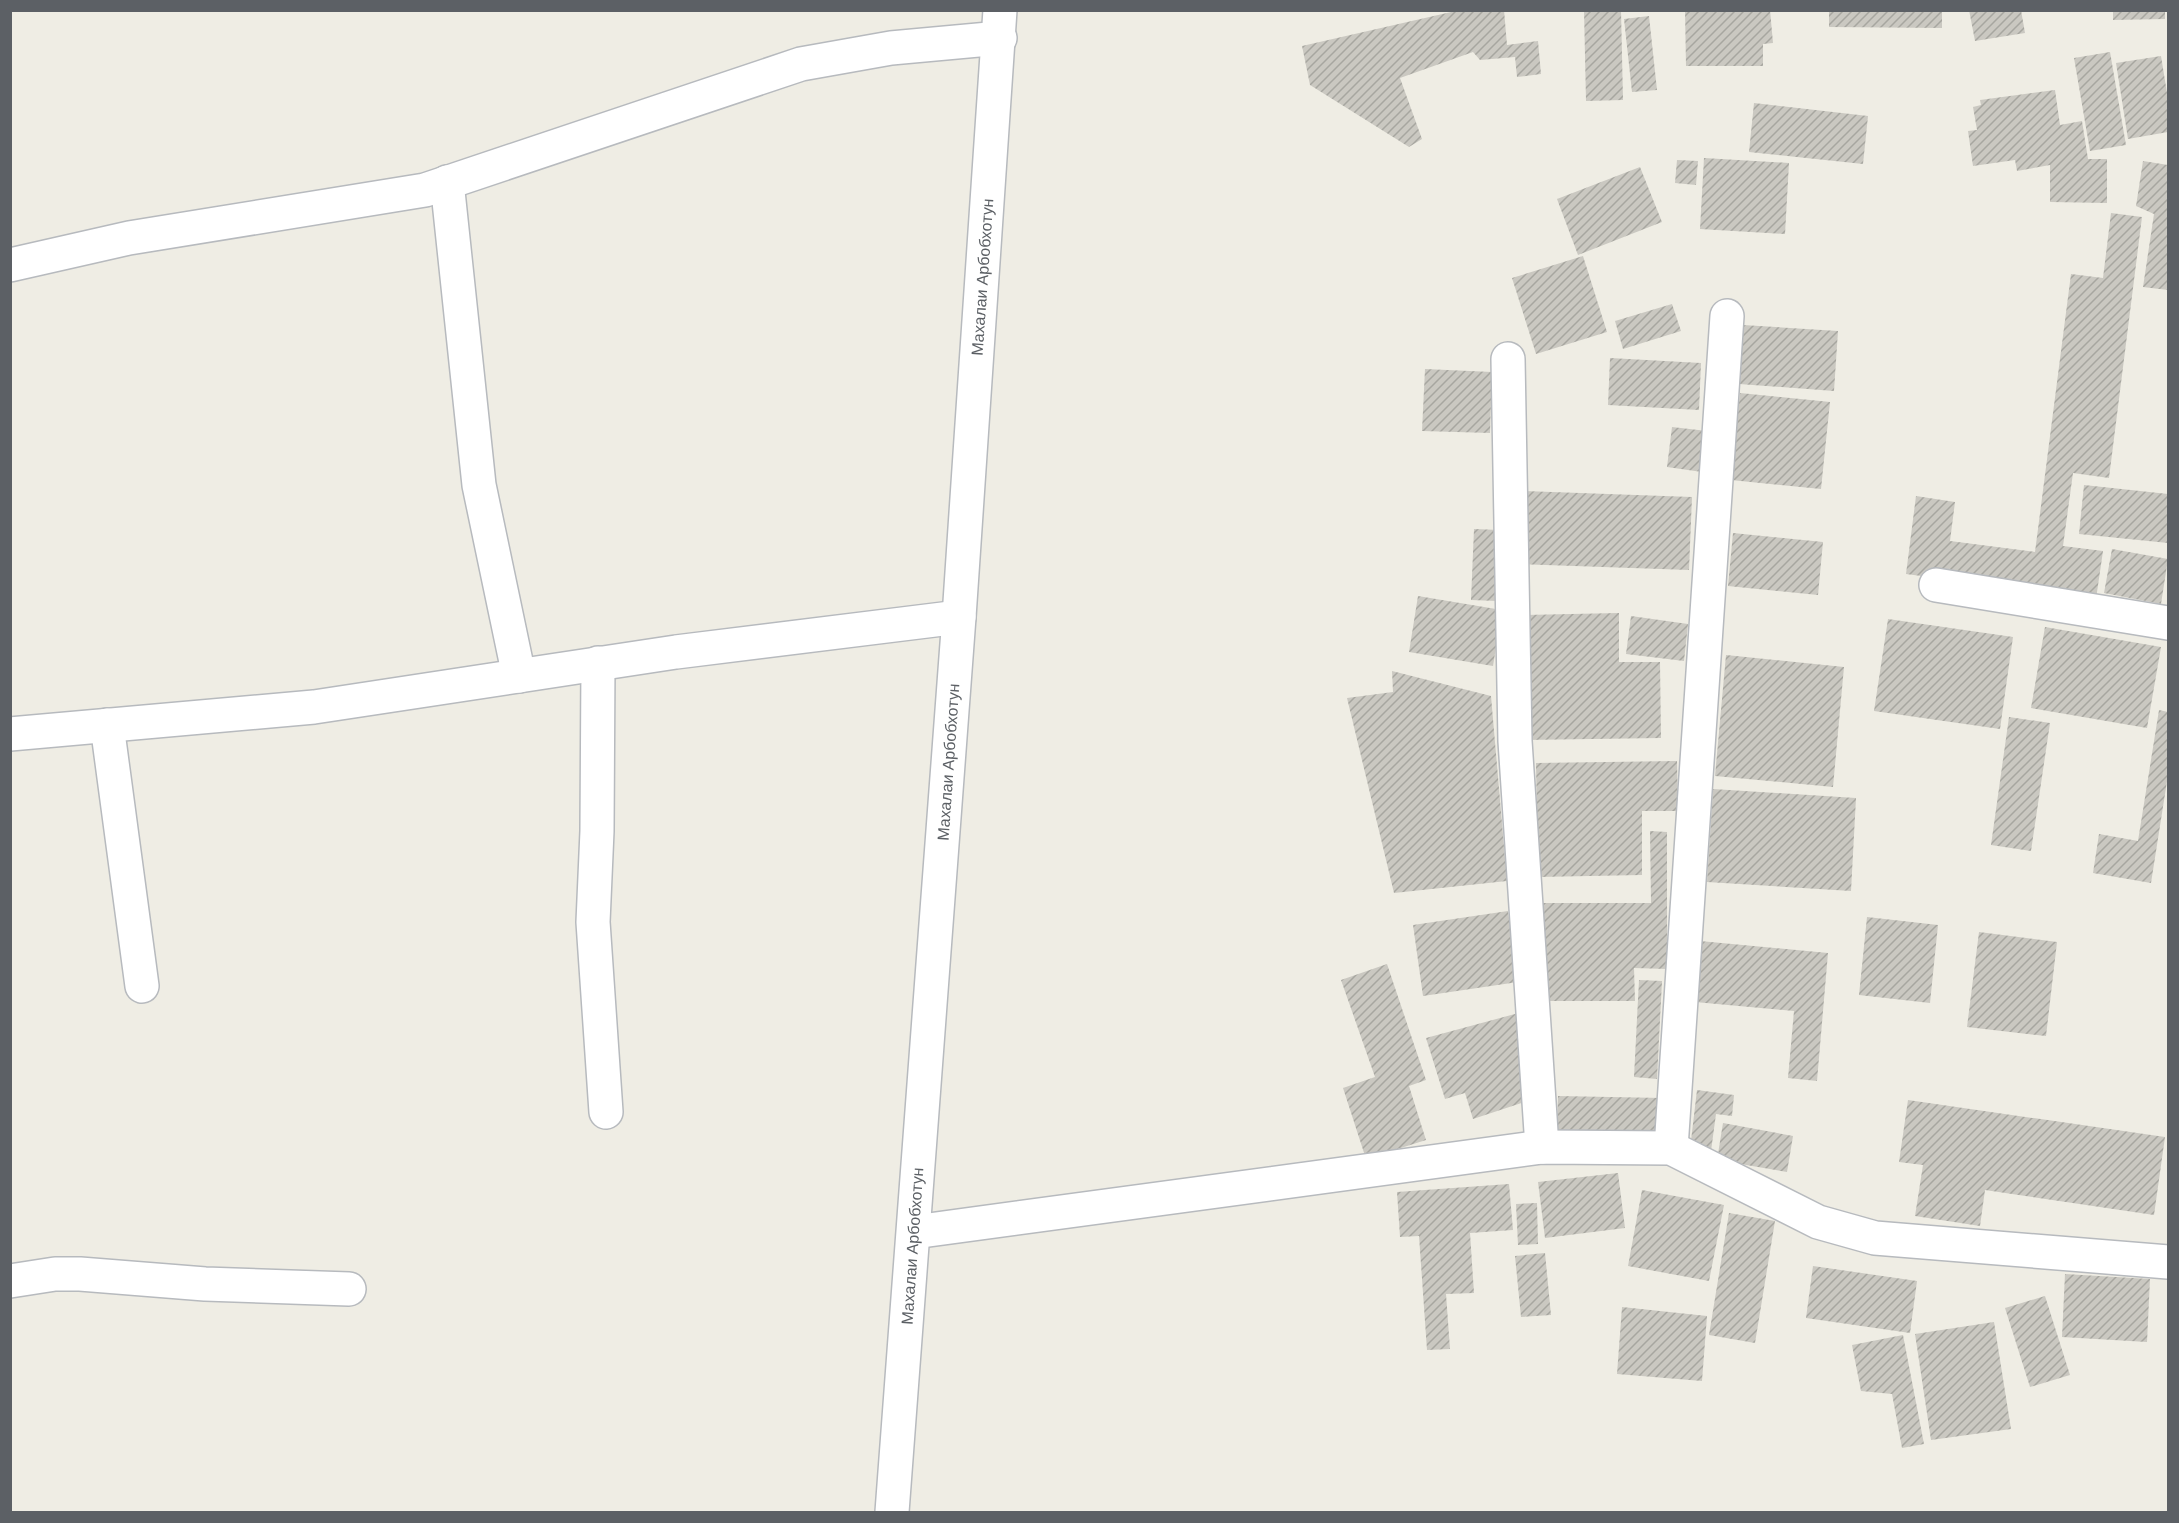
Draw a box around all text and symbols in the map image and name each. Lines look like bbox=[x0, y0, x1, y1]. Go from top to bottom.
street label: Махалаи Арбобхотун bbox=[968, 198, 998, 356]
street label: Махалаи Арбобхотун bbox=[934, 683, 964, 841]
street label: Махалаи Арбобхотун bbox=[898, 1167, 928, 1325]

